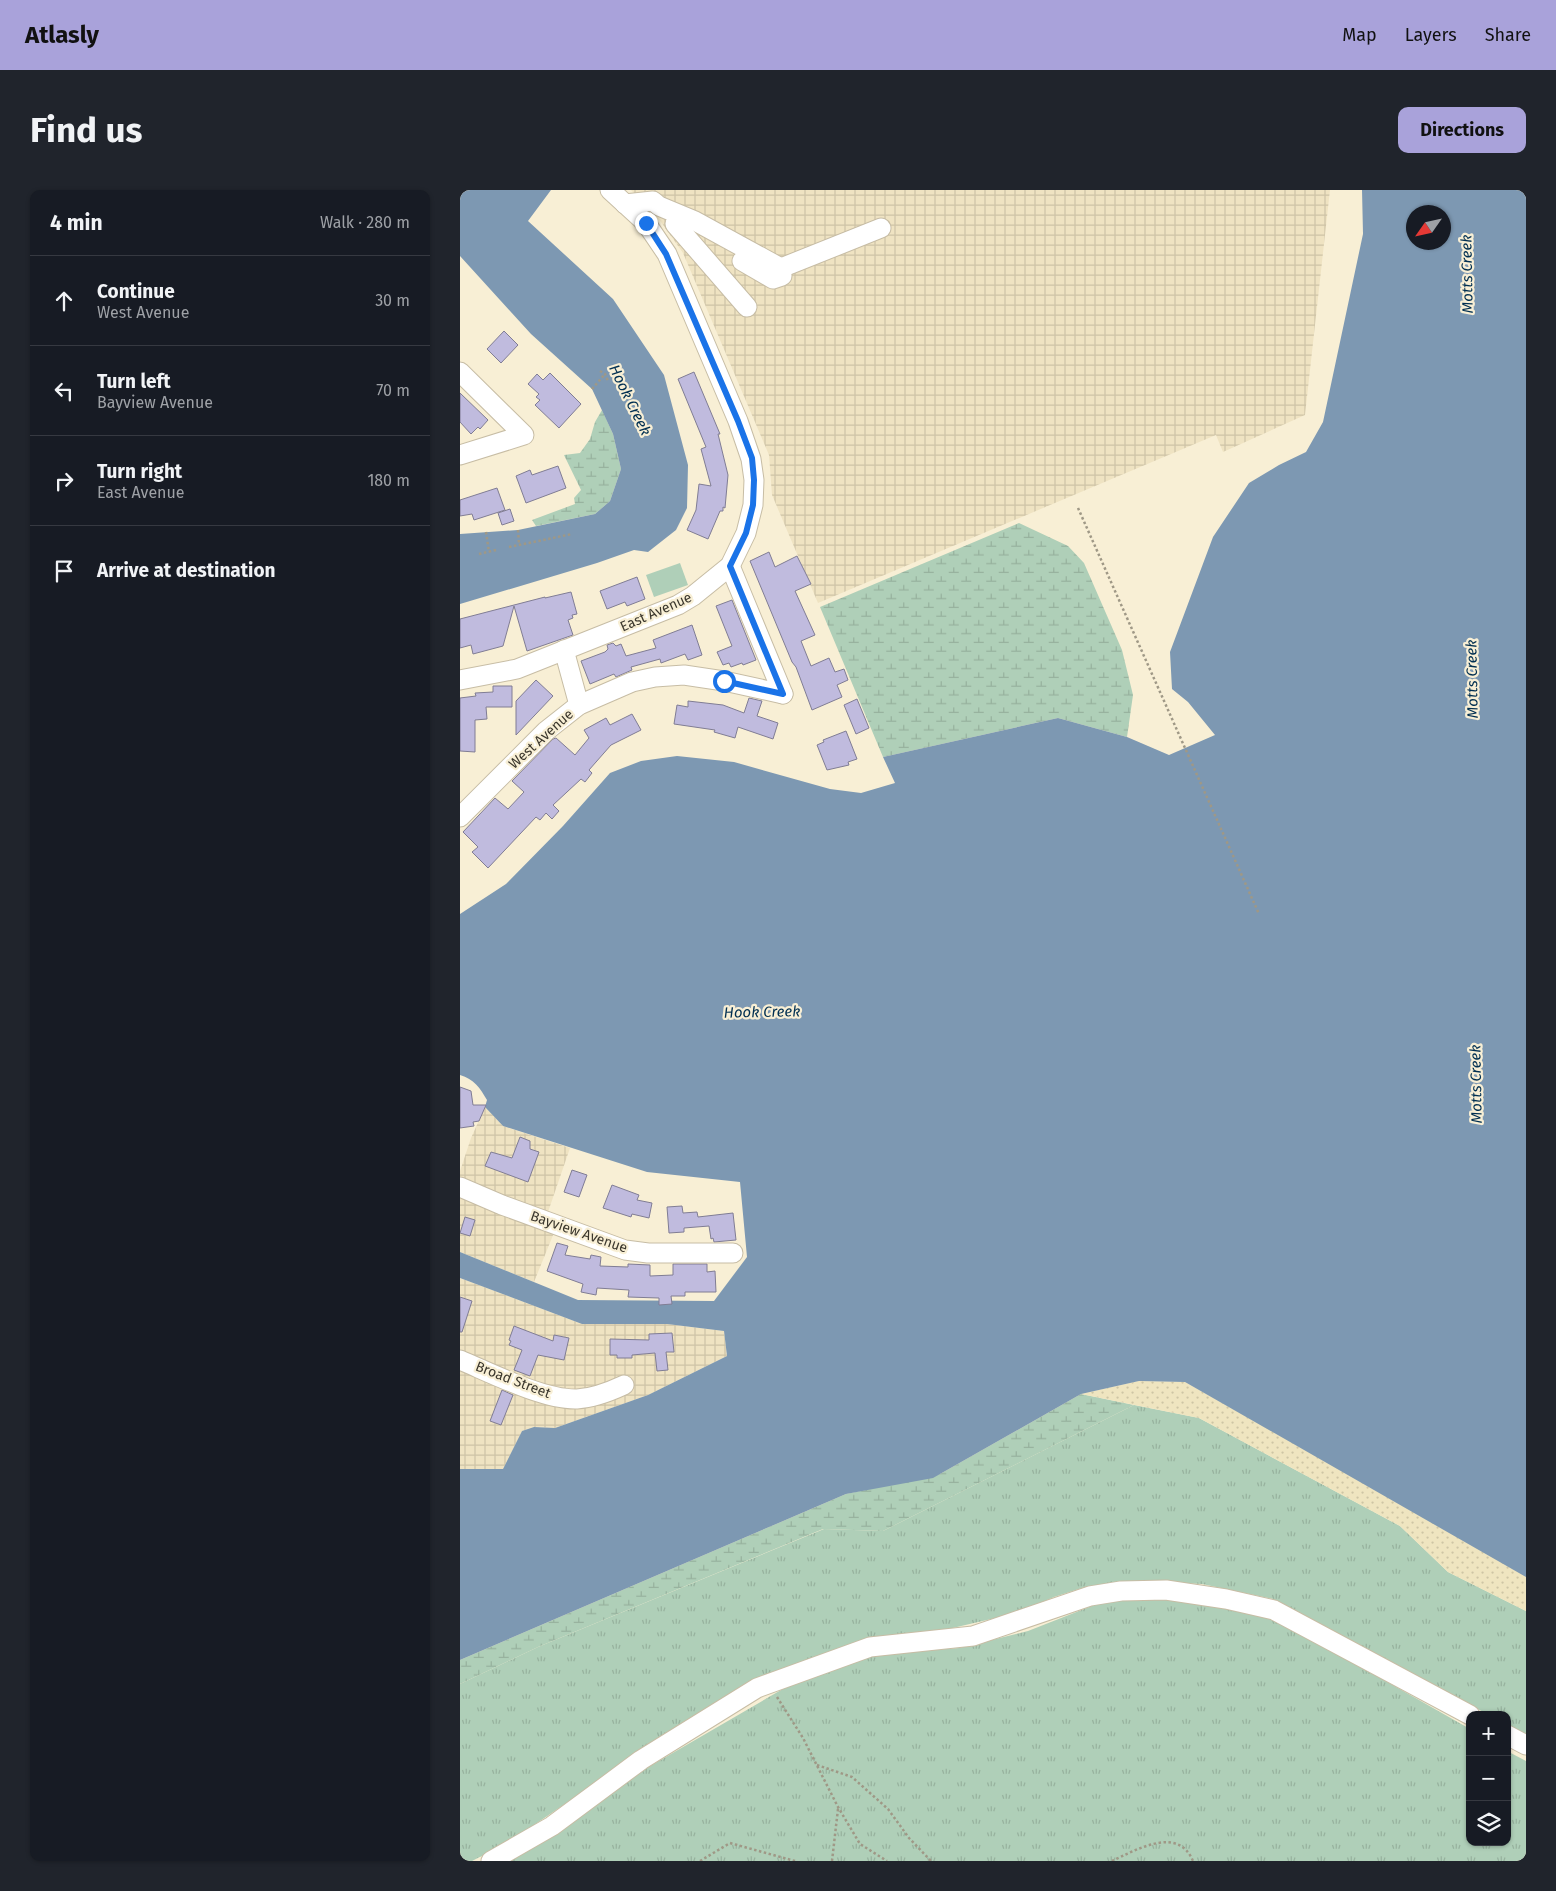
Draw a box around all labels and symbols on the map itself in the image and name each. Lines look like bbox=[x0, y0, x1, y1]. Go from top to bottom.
north arrow bbox=[1406, 205, 1451, 250]
route end bbox=[635, 212, 658, 235]
water label: Motts Creek bbox=[1457, 235, 1477, 313]
water label: Hook Creek bbox=[605, 362, 655, 438]
street label: East Avenue bbox=[618, 589, 694, 635]
water label: Motts Creek bbox=[1462, 640, 1482, 718]
route start bbox=[713, 670, 736, 693]
street label: West Avenue bbox=[505, 706, 577, 772]
water label: Hook Creek bbox=[724, 1002, 800, 1022]
water label: Motts Creek bbox=[1466, 1045, 1486, 1123]
street label: Bayview Avenue bbox=[528, 1207, 630, 1257]
street label: Broad Street bbox=[473, 1358, 554, 1402]

